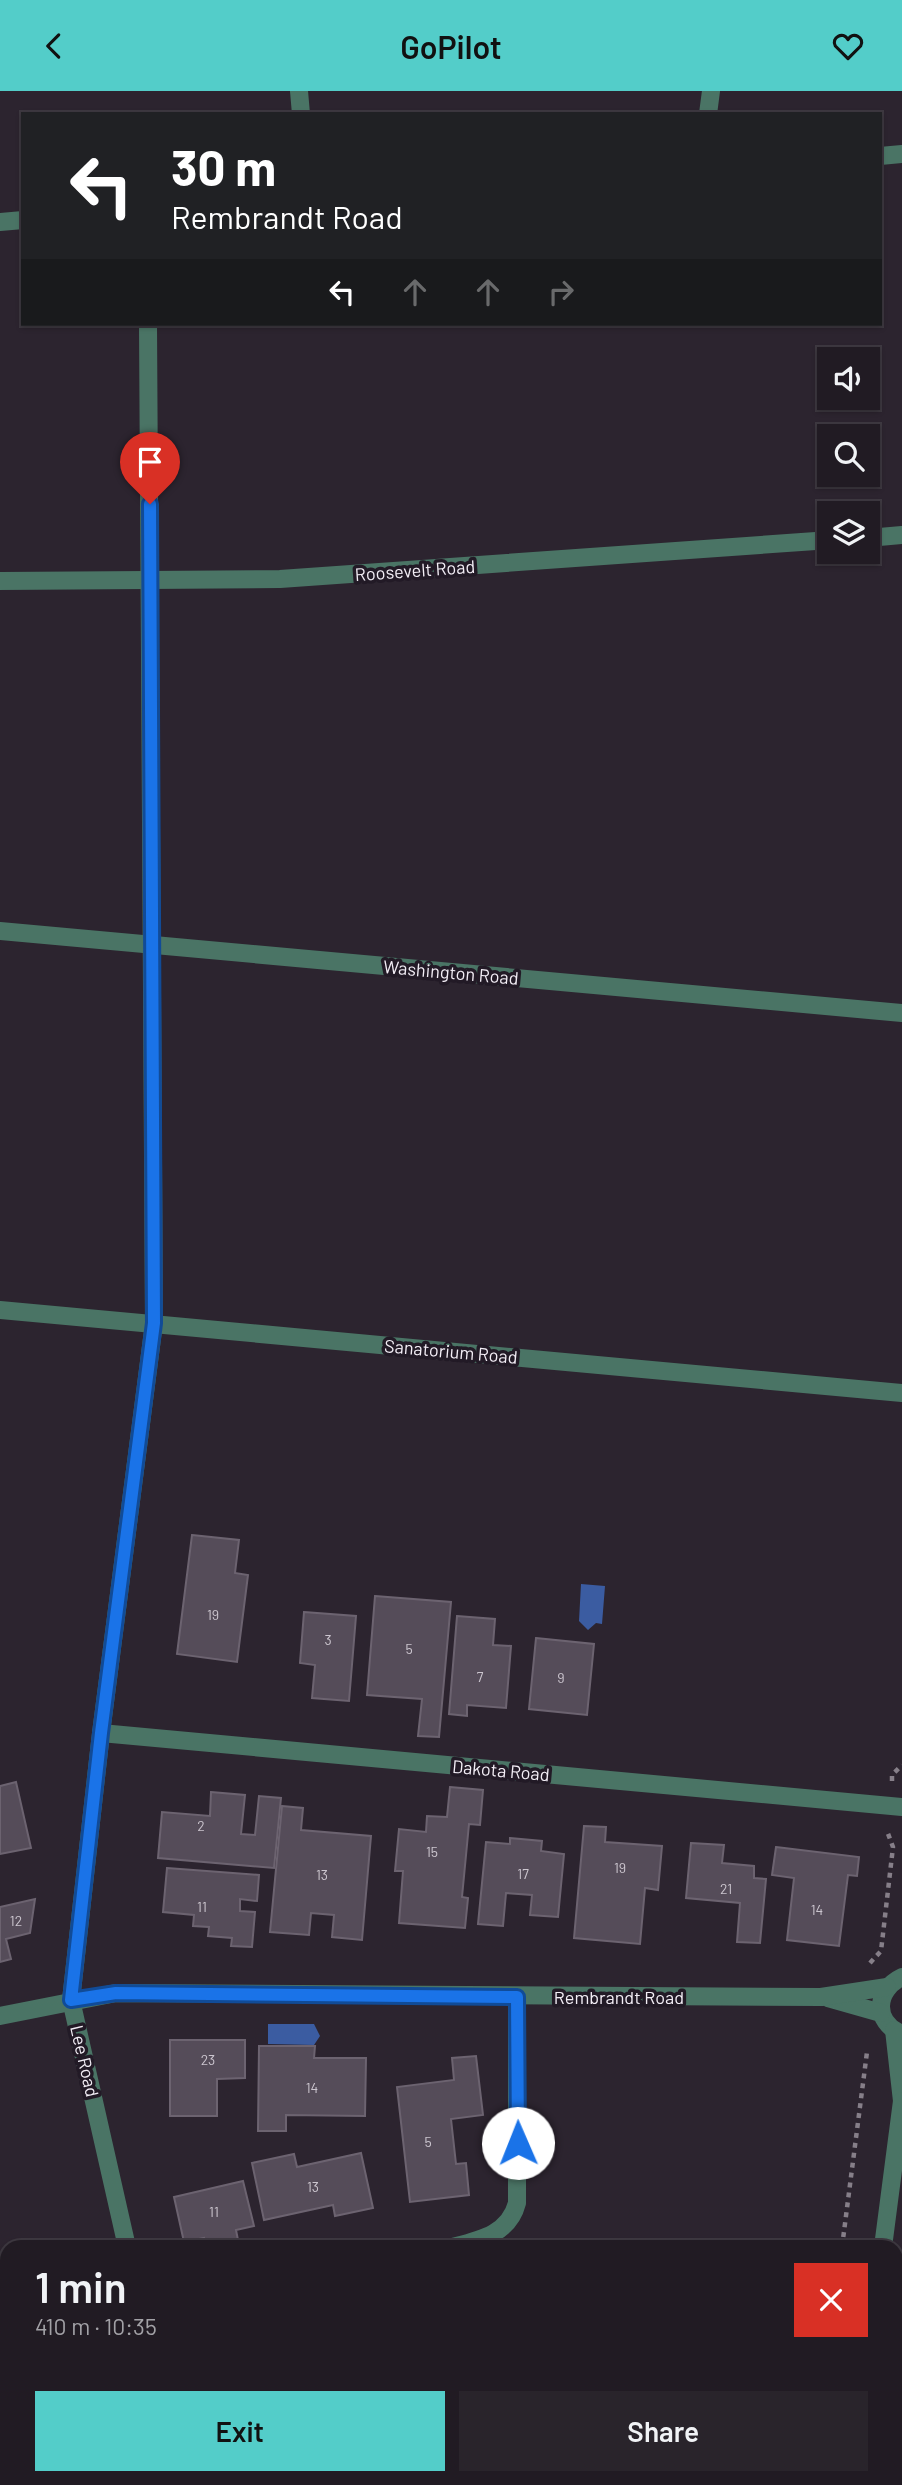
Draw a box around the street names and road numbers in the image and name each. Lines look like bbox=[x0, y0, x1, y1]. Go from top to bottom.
street label: Roosevelt Road bbox=[354, 555, 476, 585]
street label: Washington Road bbox=[382, 955, 520, 989]
street label: Sanatorium Road bbox=[383, 1334, 519, 1368]
street label: Dakota Road bbox=[451, 1755, 551, 1785]
street label: Rembrandt Road bbox=[554, 1986, 684, 2008]
street label: Lee Road bbox=[66, 2023, 104, 2099]

